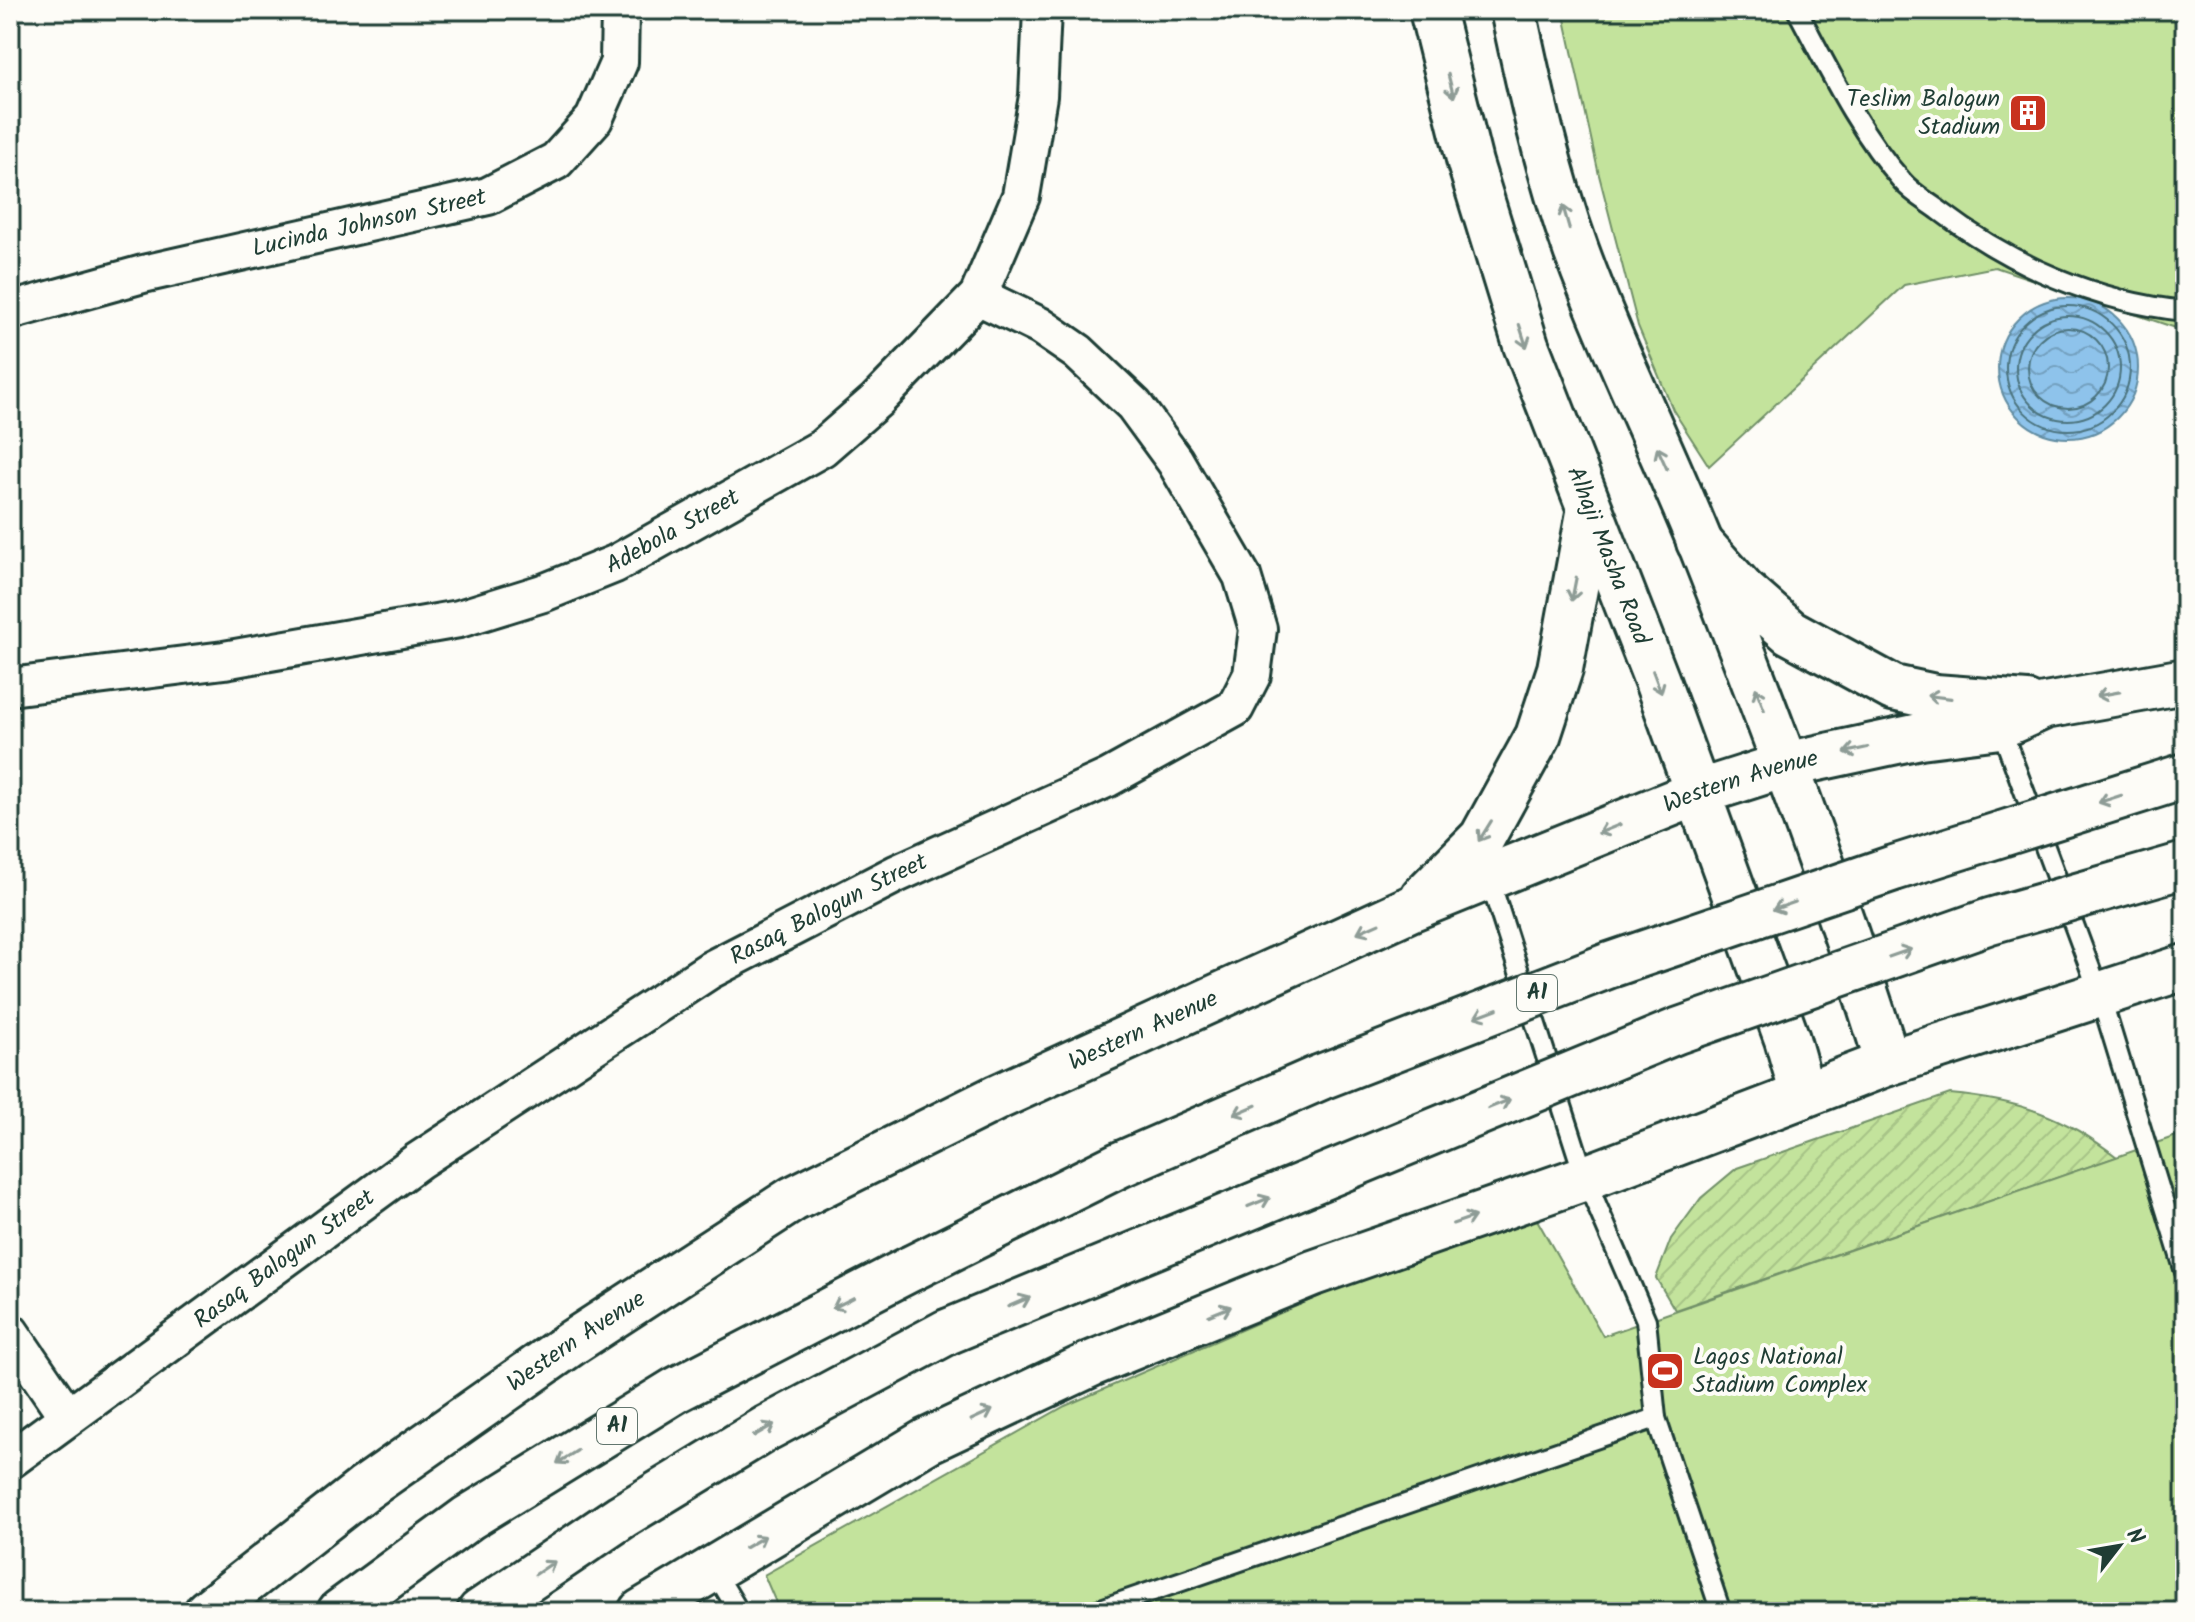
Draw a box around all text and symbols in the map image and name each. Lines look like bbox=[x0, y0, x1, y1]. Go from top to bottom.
one-way arrow bbox=[1444, 72, 1459, 98]
place label: Teslim Balogun Stadium bbox=[1847, 80, 2000, 147]
building icon: Teslim Balogun Stadium bbox=[2007, 92, 2049, 134]
street label: Lucinda Johnson Street bbox=[248, 177, 491, 268]
one-way arrow bbox=[1558, 205, 1572, 230]
one-way arrow bbox=[1516, 323, 1531, 348]
one-way arrow bbox=[1654, 447, 1669, 471]
street label: Alhaji Masha Road bbox=[1556, 461, 1661, 651]
street label: Adebola Street bbox=[600, 478, 748, 585]
one-way arrow bbox=[1566, 576, 1581, 601]
one-way arrow bbox=[1651, 669, 1665, 694]
one-way arrow bbox=[1752, 687, 1766, 712]
one-way arrow bbox=[2096, 688, 2121, 703]
one-way arrow bbox=[1926, 689, 1953, 704]
street label: Western Avenue bbox=[1657, 739, 1822, 824]
one-way arrow bbox=[1843, 743, 1869, 758]
one-way arrow bbox=[2098, 792, 2123, 807]
one-way arrow bbox=[1477, 819, 1494, 841]
one-way arrow bbox=[1597, 823, 1622, 837]
street label: Rasaq Balogun Street bbox=[723, 842, 934, 976]
one-way arrow bbox=[1771, 899, 1796, 914]
one-way arrow bbox=[1356, 921, 1380, 936]
one-way arrow bbox=[1887, 944, 1912, 959]
road number: A1 bbox=[1517, 975, 1557, 1011]
street label: Western Avenue bbox=[1062, 979, 1225, 1082]
one-way arrow bbox=[1475, 1007, 1499, 1021]
one-way arrow bbox=[1486, 1095, 1511, 1110]
one-way arrow bbox=[1233, 1104, 1258, 1119]
street label: Rasaq Balogun Street bbox=[185, 1179, 384, 1339]
one-way arrow bbox=[1246, 1194, 1271, 1209]
one-way arrow bbox=[1451, 1212, 1476, 1226]
street label: Western Avenue bbox=[498, 1280, 654, 1403]
one-way arrow bbox=[1006, 1293, 1031, 1308]
one-way arrow bbox=[831, 1296, 855, 1312]
one-way arrow bbox=[1207, 1302, 1232, 1317]
place label: Lagos National Stadium Complex bbox=[1693, 1338, 1868, 1405]
sports icon: Lagos National Stadium Complex bbox=[1644, 1350, 1686, 1392]
one-way arrow bbox=[970, 1407, 994, 1422]
road number: A1 bbox=[597, 1408, 637, 1444]
one-way arrow bbox=[752, 1422, 776, 1437]
one-way arrow bbox=[556, 1450, 579, 1466]
north arrow bbox=[2079, 1506, 2159, 1586]
text: N bbox=[2115, 1522, 2153, 1552]
one-way arrow bbox=[743, 1534, 767, 1549]
one-way arrow bbox=[533, 1560, 555, 1577]

